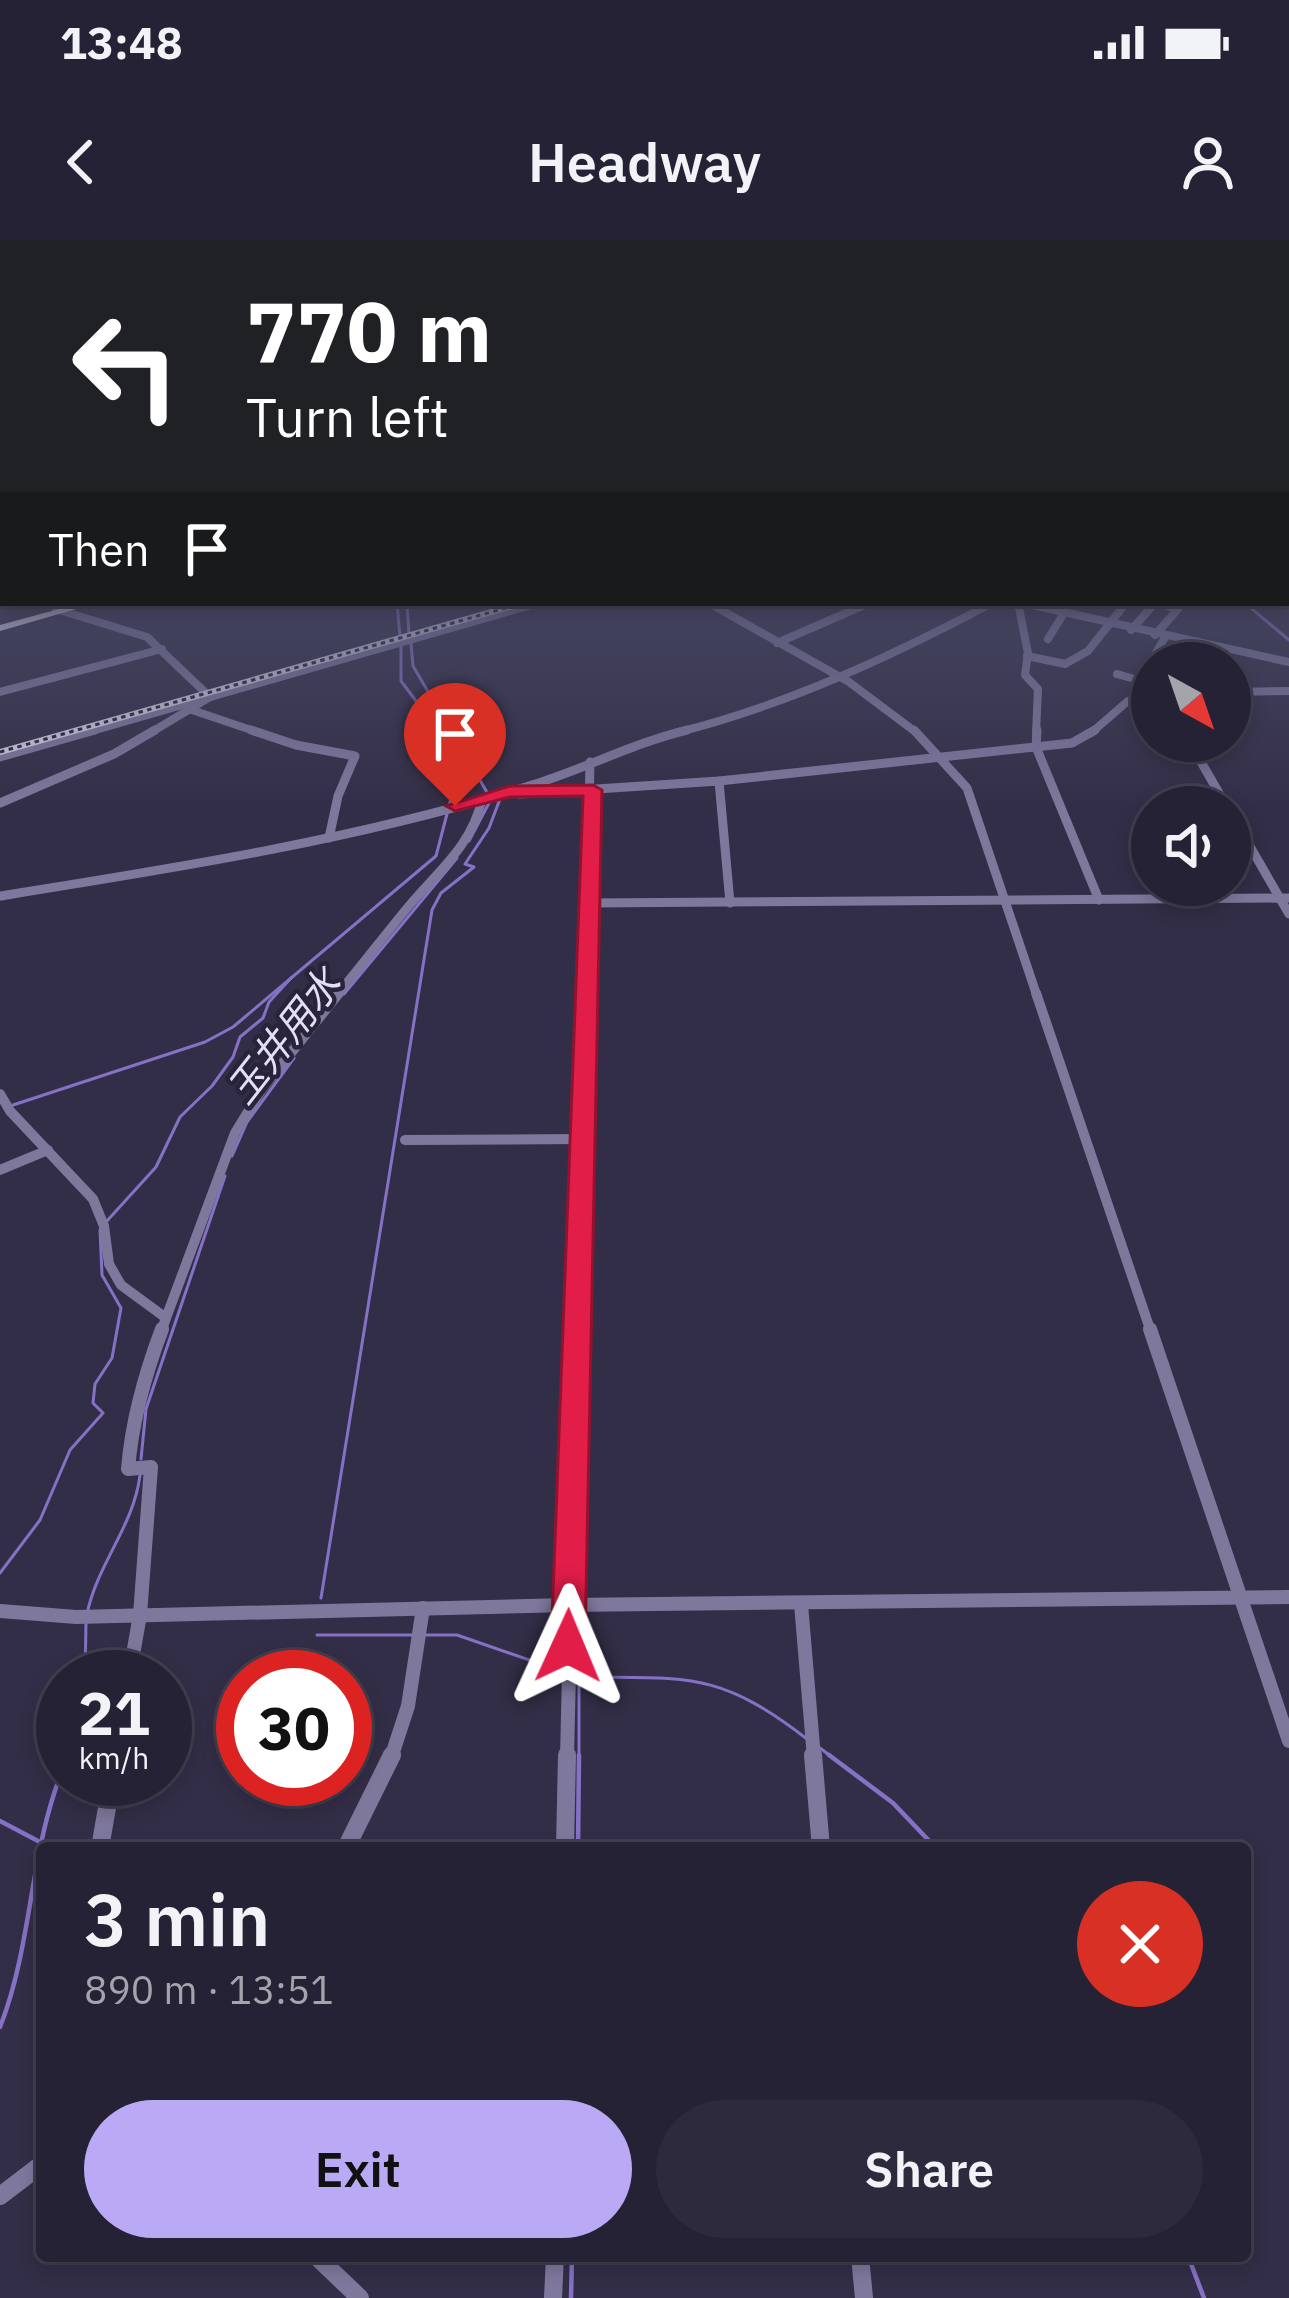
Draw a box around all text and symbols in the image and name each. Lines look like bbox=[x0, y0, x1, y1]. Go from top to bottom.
text: 13:48 bbox=[60, 13, 183, 71]
text: Headway bbox=[528, 127, 761, 197]
icon: back bbox=[48, 129, 114, 195]
icon: person bbox=[1175, 129, 1241, 195]
text: 770 m bbox=[246, 276, 492, 385]
icon: left bbox=[48, 288, 204, 444]
text: Turn left bbox=[246, 382, 449, 452]
icon: arrive bbox=[174, 516, 240, 582]
text: Then bbox=[48, 520, 150, 578]
north arrow bbox=[1131, 642, 1251, 762]
map controls bbox=[1131, 642, 1251, 906]
pin bbox=[404, 683, 506, 806]
icon: arrive bbox=[422, 701, 488, 767]
button: sound bbox=[1131, 786, 1251, 906]
water label: 玉井用水 bbox=[215, 956, 354, 1113]
position arrow bbox=[505, 1583, 631, 1709]
speed limit sign: 30 bbox=[216, 1650, 372, 1806]
text: 21 bbox=[78, 1673, 150, 1752]
text: km/h bbox=[79, 1738, 149, 1777]
text: 3 min bbox=[84, 1872, 270, 1966]
button: close bbox=[1077, 1881, 1203, 2007]
text: 890 m · 13:51 bbox=[84, 1964, 334, 2015]
button: Exit bbox=[84, 2100, 632, 2238]
button: Share bbox=[656, 2100, 1203, 2238]

